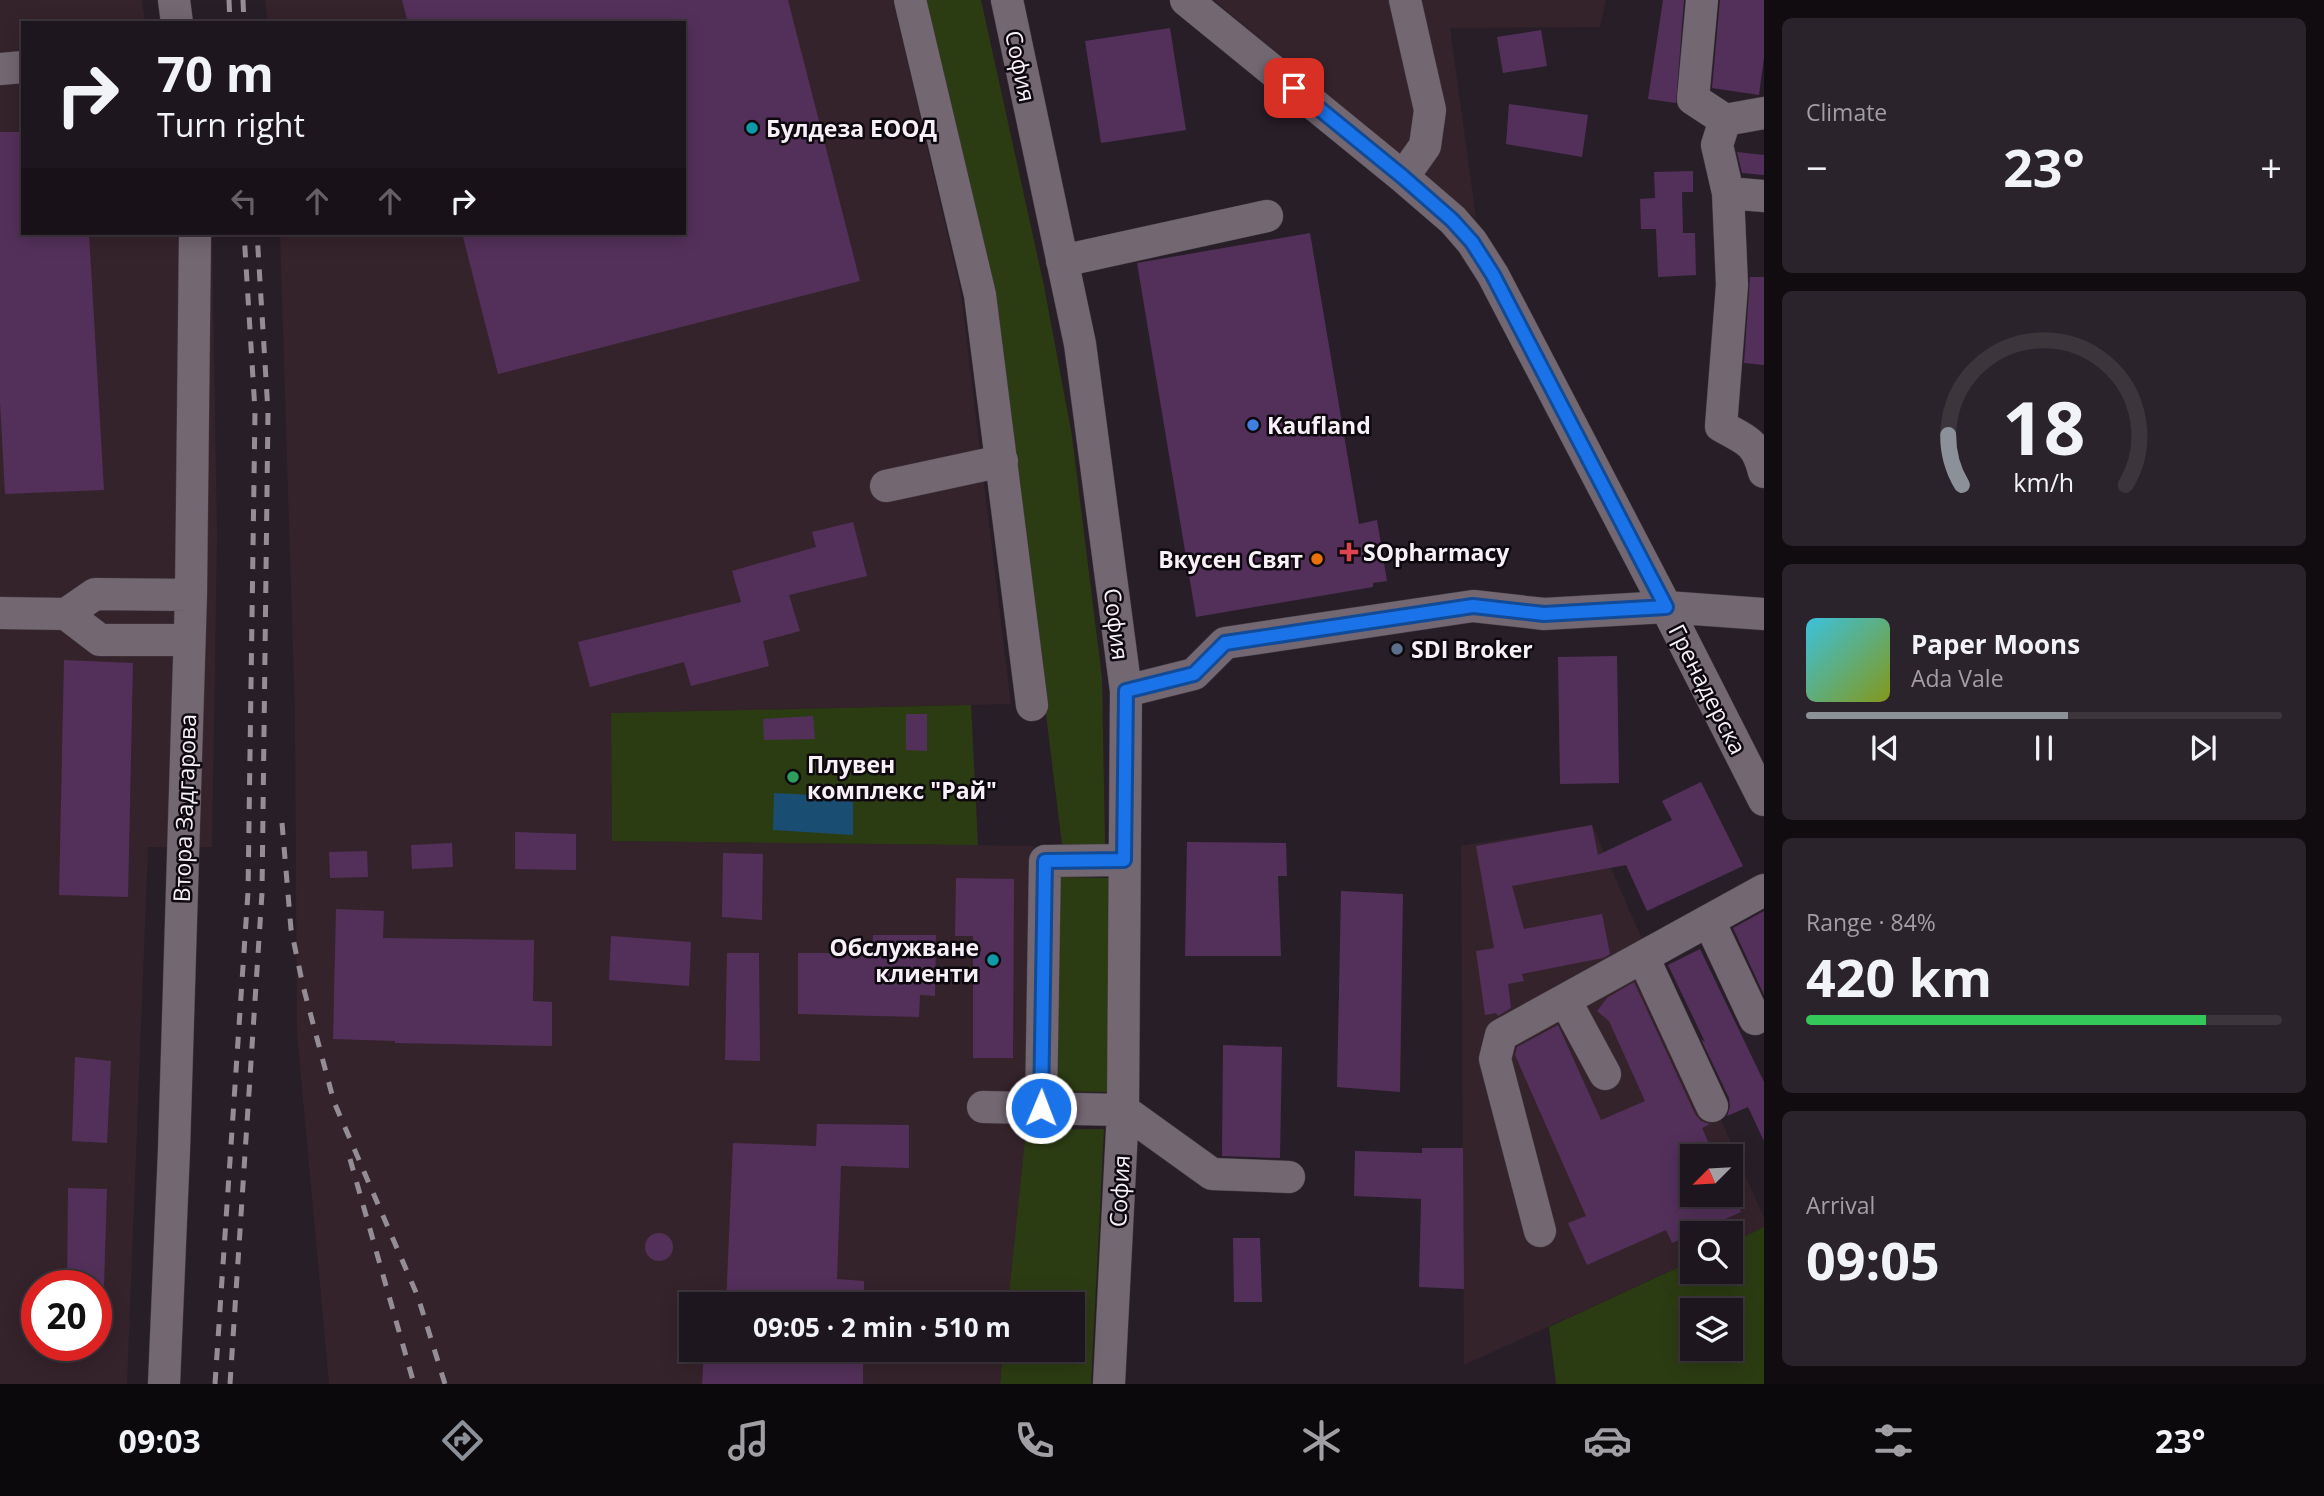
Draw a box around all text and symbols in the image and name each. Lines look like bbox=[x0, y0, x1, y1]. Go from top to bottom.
street label: София bbox=[998, 27, 1044, 105]
text: 70 m bbox=[157, 40, 274, 106]
icon: right bbox=[42, 49, 133, 140]
pin bbox=[1264, 58, 1324, 118]
icon: arrive bbox=[1275, 69, 1313, 107]
text: Climate bbox=[1806, 96, 1887, 128]
text: Turn right bbox=[157, 103, 305, 146]
place label: Булдеза ЕООД bbox=[766, 112, 938, 144]
marker: Булдеза ЕООД bbox=[744, 120, 760, 136]
text: 23° bbox=[2003, 131, 2085, 202]
text: − bbox=[1806, 141, 1828, 193]
text: + bbox=[2260, 141, 2282, 193]
icon: left bbox=[225, 182, 263, 220]
icon: ahead bbox=[298, 182, 336, 220]
icon: ahead bbox=[371, 182, 409, 220]
icon: right bbox=[444, 182, 482, 220]
text: 18 bbox=[2002, 377, 2086, 476]
place label: Kaufland bbox=[1267, 409, 1371, 441]
marker: Kaufland bbox=[1245, 417, 1261, 433]
text: km/h bbox=[2014, 465, 2074, 499]
place label: SOpharmacy bbox=[1363, 536, 1510, 568]
place label: Вкусен Свят bbox=[1158, 543, 1303, 575]
marker: SOpharmacy bbox=[1341, 544, 1357, 560]
marker: Вкусен Свят bbox=[1309, 551, 1325, 567]
street label: София bbox=[1097, 586, 1137, 662]
street label: Гренадерска bbox=[1661, 618, 1755, 760]
text: Paper Moons bbox=[1911, 626, 2080, 662]
place label: SDI Broker bbox=[1411, 633, 1533, 665]
marker: SDI Broker bbox=[1389, 641, 1405, 657]
text: Ada Vale bbox=[1911, 662, 2004, 694]
street label: Втора Задгарова bbox=[165, 713, 203, 903]
icon: previous bbox=[1866, 729, 1904, 767]
icon: pause bbox=[2025, 729, 2063, 767]
icon: next bbox=[2184, 729, 2222, 767]
place label: Плувен комплекс "Рай" bbox=[807, 748, 997, 806]
marker: Плувен комплекс "Рай" bbox=[785, 769, 801, 785]
text: Range · 84% bbox=[1806, 906, 1936, 938]
place label: Обслужване клиенти bbox=[829, 931, 979, 989]
text: 420 km bbox=[1806, 941, 1992, 1012]
marker: Обслужване клиенти bbox=[985, 952, 1001, 968]
position arrow bbox=[1004, 1071, 1078, 1145]
north arrow bbox=[1680, 1144, 1743, 1208]
map controls bbox=[1680, 1144, 1743, 1361]
street label: София bbox=[1101, 1154, 1137, 1228]
text: Arrival bbox=[1806, 1189, 1875, 1221]
button: search bbox=[1680, 1221, 1743, 1284]
text: 09:05 bbox=[1806, 1224, 1940, 1295]
speed limit sign: 20 bbox=[21, 1270, 112, 1361]
button: layers bbox=[1680, 1298, 1743, 1361]
text: 09:05 · 2 min · 510 m bbox=[753, 1309, 1011, 1345]
icon: directions bbox=[438, 1416, 487, 1465]
icon: music bbox=[724, 1416, 773, 1465]
icon: phone bbox=[1010, 1416, 1059, 1465]
icon: climate bbox=[1297, 1416, 1346, 1465]
icon: car bbox=[1583, 1416, 1632, 1465]
icon: filters bbox=[1869, 1416, 1918, 1465]
text: 09:03 bbox=[119, 1419, 201, 1462]
text: 23° bbox=[2155, 1419, 2205, 1462]

